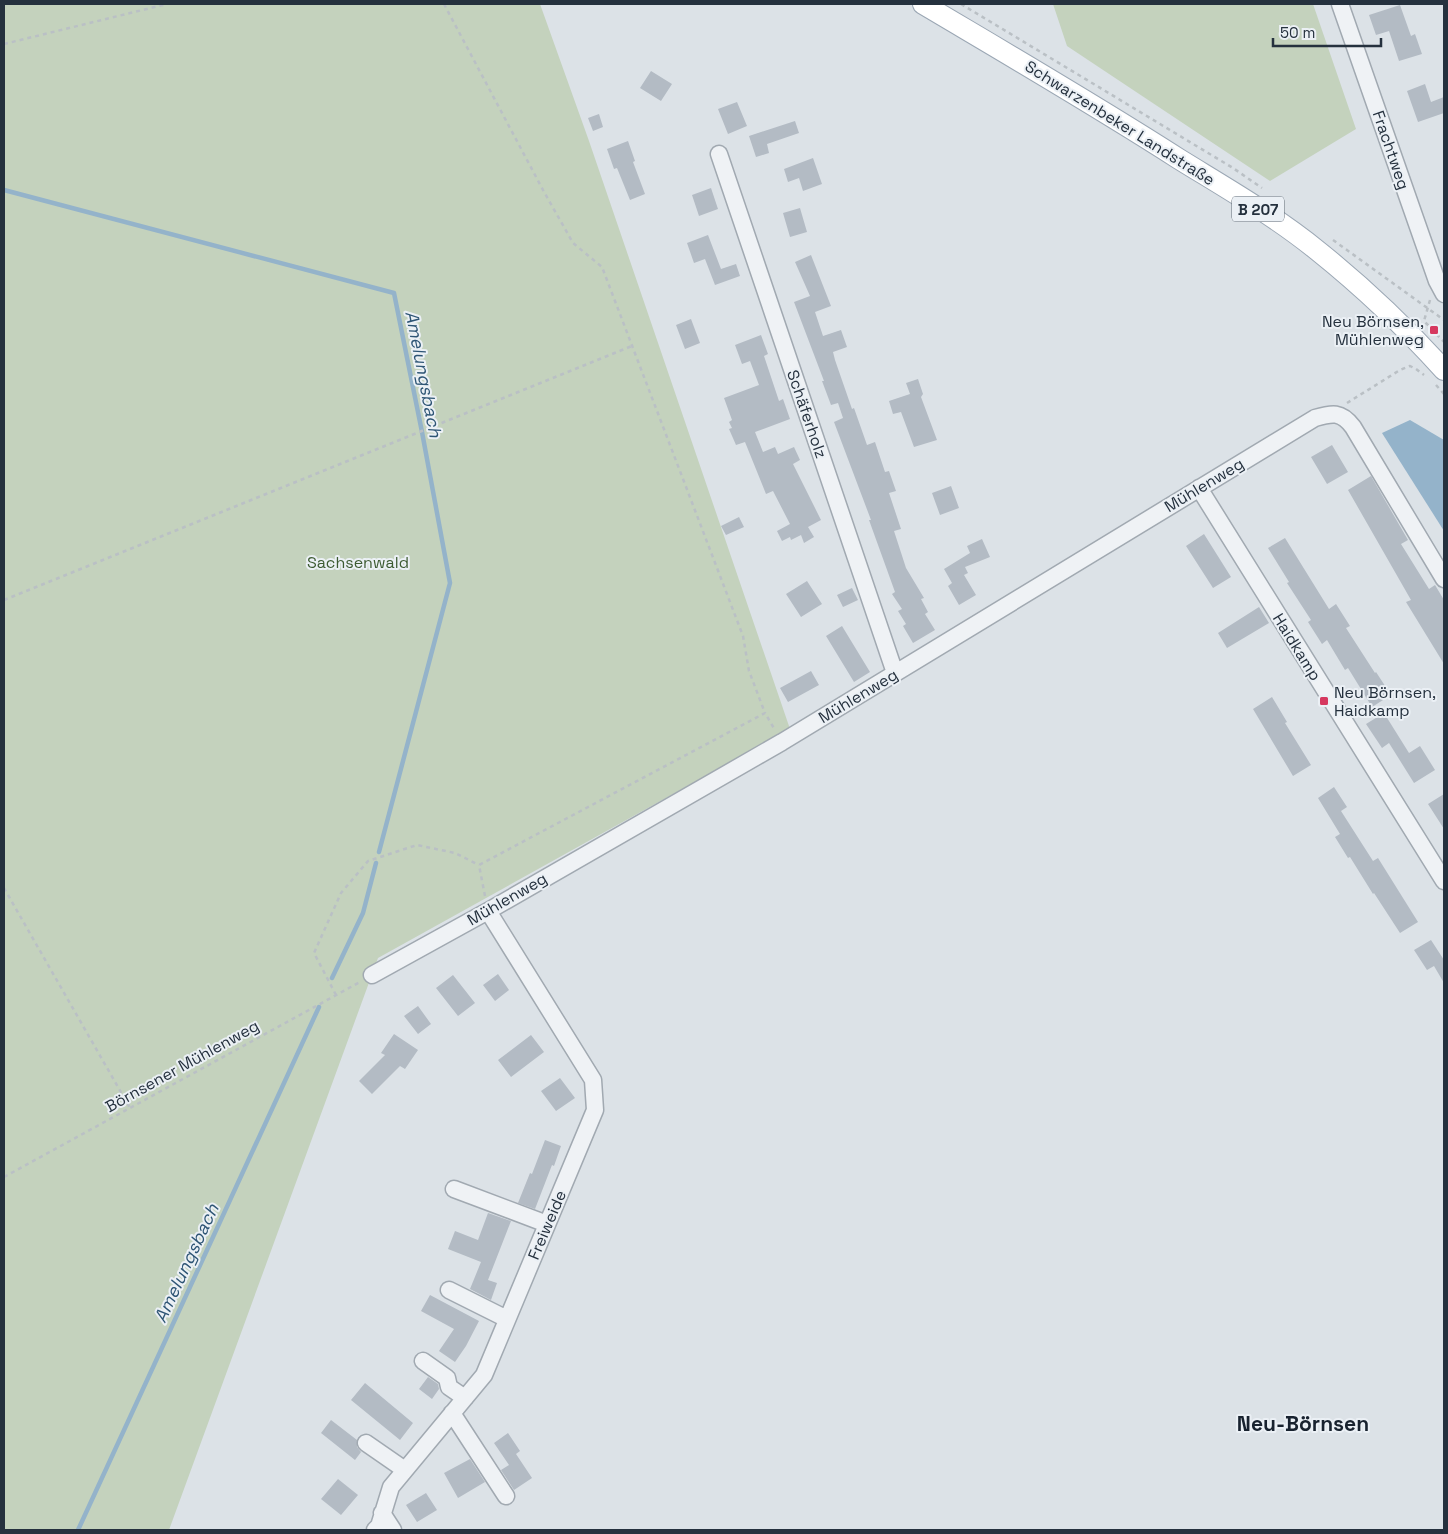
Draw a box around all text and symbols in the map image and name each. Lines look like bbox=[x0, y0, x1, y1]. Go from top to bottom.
scale bar bbox=[1273, 15, 1380, 47]
text: 50 m bbox=[1280, 23, 1315, 42]
street label: Schwarzenbeker Landstraße bbox=[1021, 56, 1219, 190]
street label: Frachtweg bbox=[1368, 108, 1414, 192]
road number: B 207 bbox=[1232, 196, 1284, 222]
water label: Amelungsbach bbox=[400, 309, 448, 440]
place label: Neu Börnsen, Mühlenweg bbox=[1322, 311, 1424, 350]
marker: Neu Börnsen, Mühlenweg bbox=[1428, 324, 1440, 336]
street label: Schäferholz bbox=[782, 367, 832, 461]
street label: Mühlenweg bbox=[1160, 453, 1248, 517]
park label: Sachsenwald bbox=[307, 552, 409, 573]
street label: Haidkamp bbox=[1268, 609, 1326, 685]
street label: Mühlenweg bbox=[814, 664, 902, 728]
place label: Neu Börnsen, Haidkamp bbox=[1334, 682, 1436, 721]
marker: Neu Börnsen, Haidkamp bbox=[1318, 695, 1330, 707]
street label: Mühlenweg bbox=[463, 868, 551, 930]
street label: Börnsener Mühlenweg bbox=[101, 1015, 263, 1117]
street label: Freiweide bbox=[523, 1187, 571, 1263]
water label: Amelungsbach bbox=[148, 1199, 224, 1326]
district label: Neu-Börnsen bbox=[1237, 1410, 1369, 1437]

